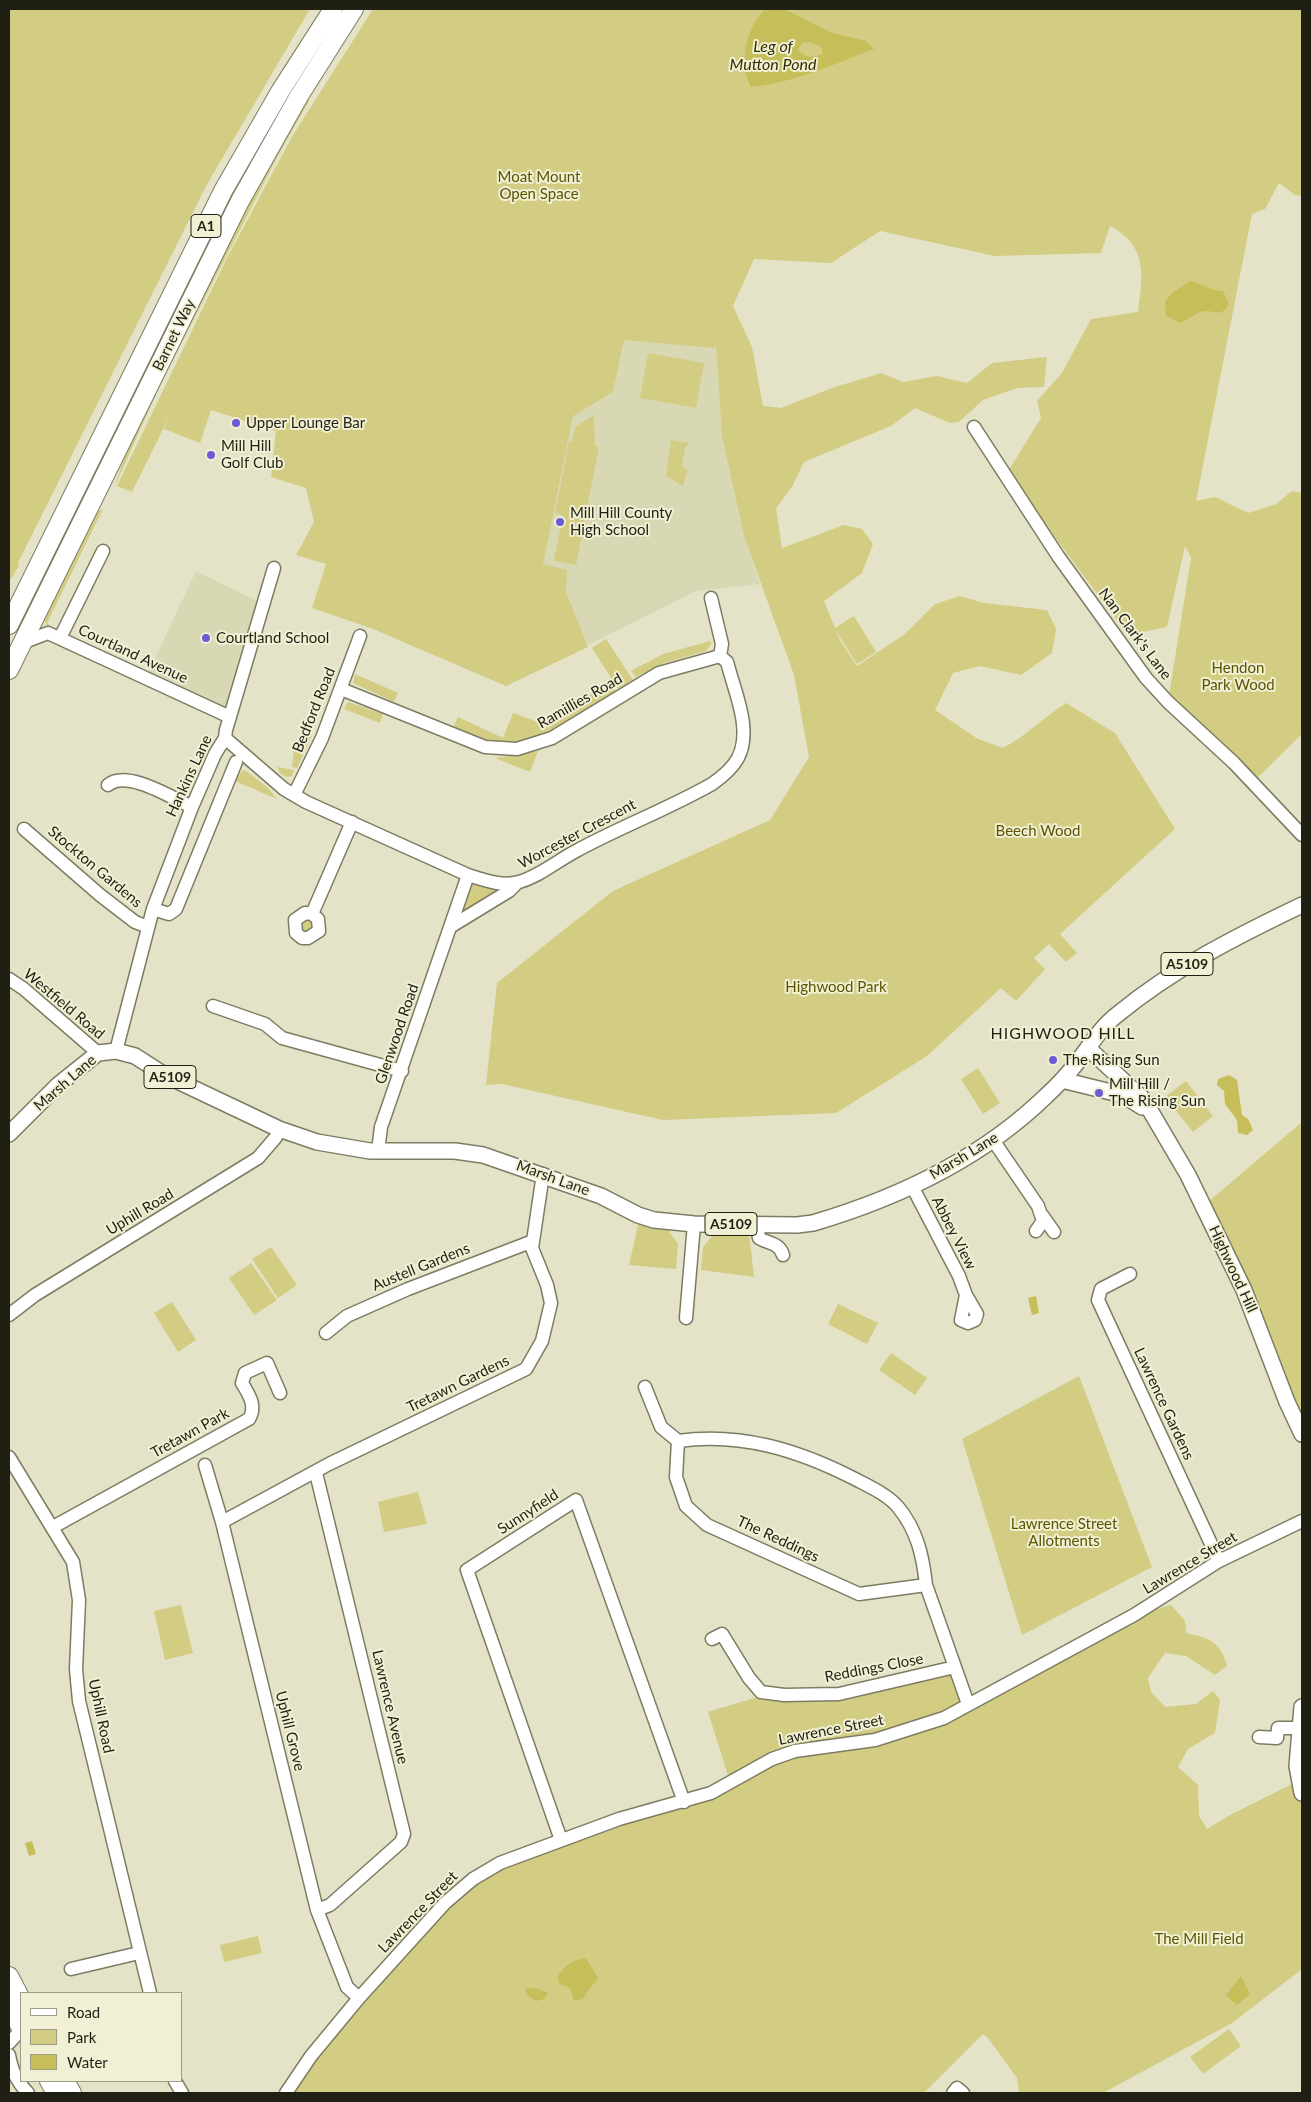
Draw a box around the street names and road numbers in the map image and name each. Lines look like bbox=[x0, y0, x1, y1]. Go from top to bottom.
road number: A1 bbox=[191, 215, 221, 238]
street label: Barnet Way bbox=[149, 296, 199, 374]
street label: Nan Clark's Lane bbox=[1095, 585, 1175, 683]
street label: Courtland Avenue bbox=[75, 621, 191, 687]
street label: Bedford Road bbox=[289, 665, 339, 755]
street label: Ramillies Road bbox=[534, 669, 626, 733]
street label: Hankins Lane bbox=[162, 732, 216, 820]
street label: Worcester Crescent bbox=[515, 795, 639, 873]
street label: Stockton Gardens bbox=[44, 822, 146, 912]
road number: A5109 bbox=[1161, 952, 1213, 976]
street label: Westfield Road bbox=[20, 965, 108, 1043]
street label: Glenwood Road bbox=[371, 981, 423, 1087]
street label: Marsh Lane bbox=[30, 1051, 100, 1115]
road number: A5109 bbox=[144, 1066, 196, 1088]
street label: Marsh Lane bbox=[926, 1129, 1002, 1183]
street label: Marsh Lane bbox=[514, 1156, 592, 1200]
street label: Uphill Road bbox=[103, 1185, 177, 1239]
street label: Abbey View bbox=[928, 1193, 980, 1273]
road number: A5109 bbox=[705, 1212, 757, 1236]
street label: Highwood Hill bbox=[1205, 1223, 1261, 1315]
street label: Austell Gardens bbox=[370, 1239, 472, 1295]
street label: Lawrence Gardens bbox=[1130, 1345, 1198, 1463]
street label: Tretawn Gardens bbox=[404, 1351, 512, 1417]
street label: Tretawn Park bbox=[148, 1404, 232, 1462]
street label: Sunnyfield bbox=[494, 1486, 562, 1538]
street label: The Reddings bbox=[734, 1512, 822, 1566]
street label: Lawrence Street bbox=[1140, 1528, 1240, 1598]
street label: Lawrence Avenue bbox=[368, 1648, 412, 1766]
street label: Reddings Close bbox=[823, 1650, 925, 1686]
street label: Uphill Road bbox=[84, 1677, 118, 1755]
street label: Uphill Grove bbox=[271, 1689, 309, 1773]
street label: Lawrence Street bbox=[777, 1711, 885, 1749]
street label: Lawrence Street bbox=[374, 1867, 462, 1957]

